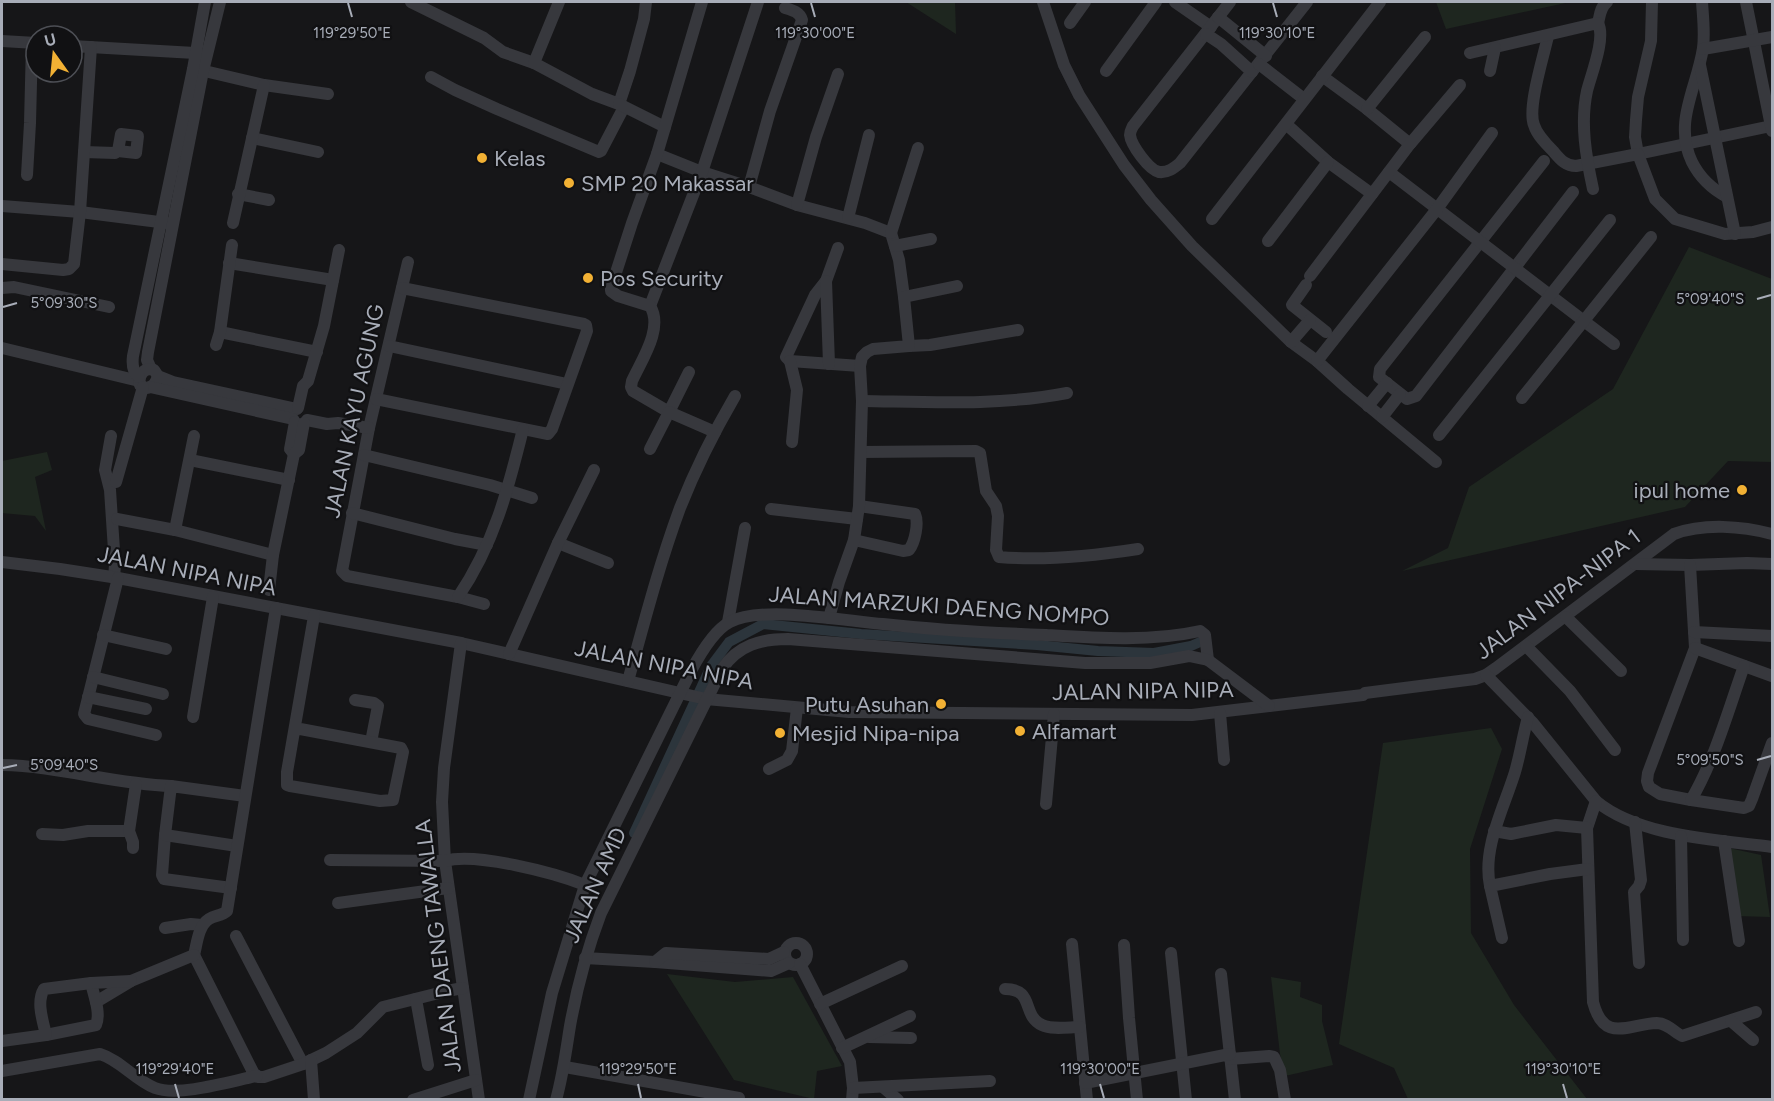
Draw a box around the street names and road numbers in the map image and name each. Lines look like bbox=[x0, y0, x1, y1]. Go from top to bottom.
street label: JALAN KAYU AGUNG bbox=[318, 302, 390, 520]
street label: JALAN NIPA-NIPA 1 bbox=[1470, 523, 1646, 665]
street label: JALAN NIPA NIPA bbox=[95, 540, 279, 602]
street label: JALAN MARZUKI DAENG NOMPO bbox=[768, 581, 1110, 631]
street label: JALAN NIPA NIPA bbox=[572, 634, 756, 696]
street label: JALAN NIPA NIPA bbox=[1052, 676, 1234, 706]
street label: JALAN DAENG TAWALLA bbox=[409, 818, 467, 1074]
street label: JALAN AMD bbox=[558, 823, 632, 947]

